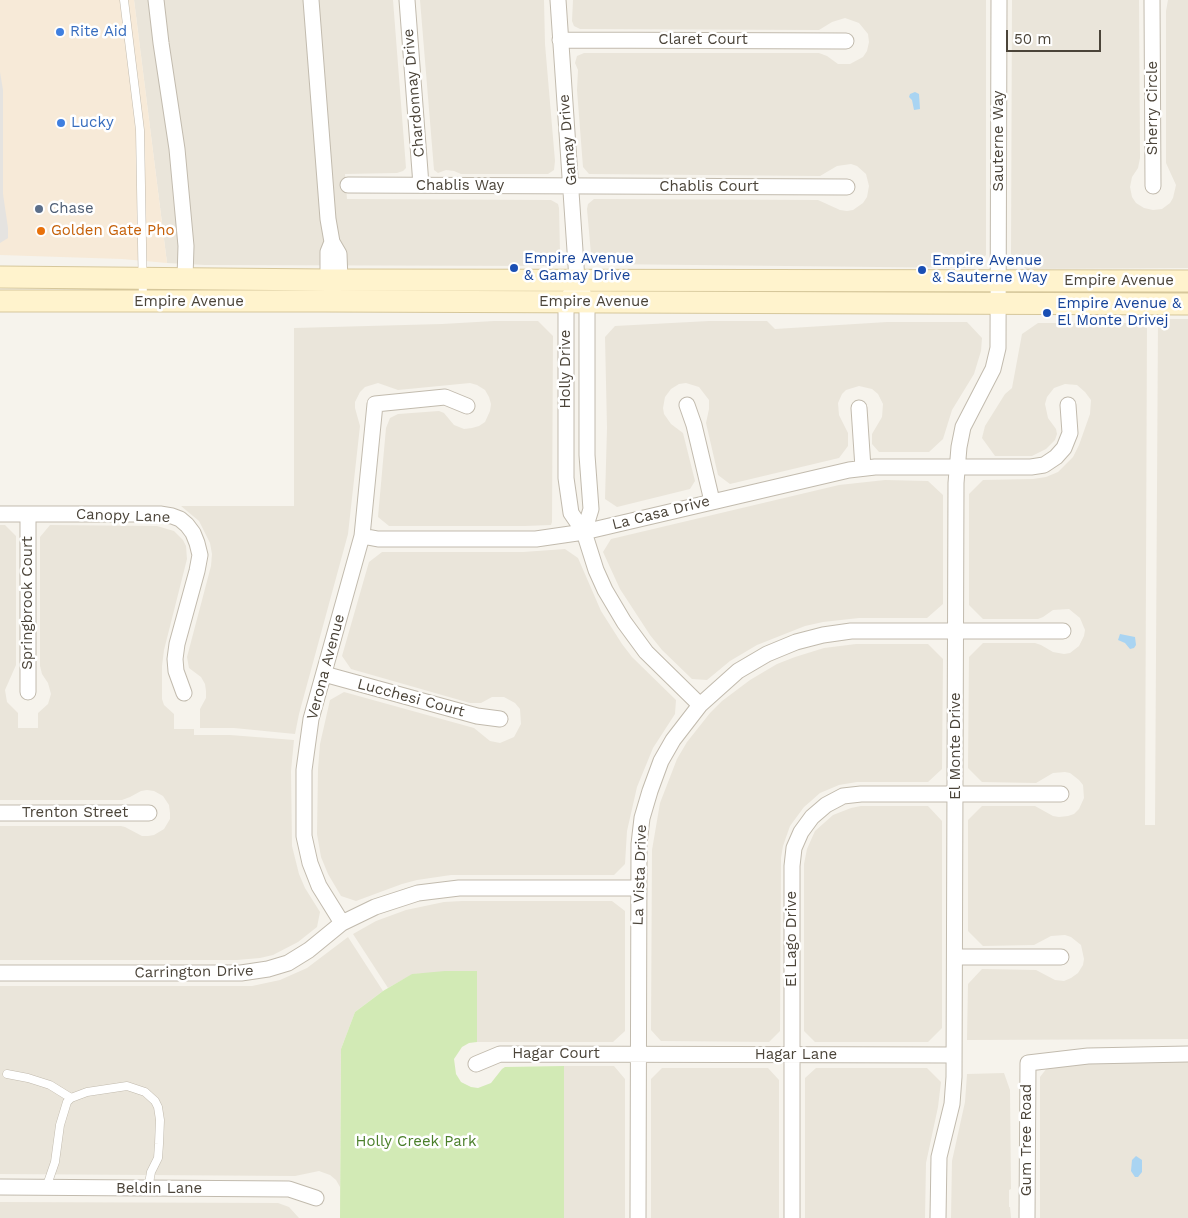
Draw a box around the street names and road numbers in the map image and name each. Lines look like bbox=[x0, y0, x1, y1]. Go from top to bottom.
street label: Chardonnay Drive bbox=[399, 28, 429, 158]
street label: Claret Court bbox=[658, 31, 748, 49]
street label: Sherry Circle bbox=[1144, 61, 1162, 155]
street label: Sauterne Way bbox=[990, 91, 1008, 191]
street label: Gamay Drive bbox=[555, 93, 581, 187]
street label: Chablis Way bbox=[416, 177, 504, 195]
street label: Chablis Court bbox=[659, 178, 759, 196]
street label: Empire Avenue bbox=[1064, 272, 1174, 290]
street label: Empire Avenue bbox=[134, 293, 244, 311]
street label: Empire Avenue bbox=[539, 293, 649, 311]
street label: Holly Drive bbox=[557, 330, 575, 408]
street label: La Casa Drive bbox=[610, 492, 712, 534]
street label: Canopy Lane bbox=[75, 505, 171, 527]
street label: Springbrook Court bbox=[19, 536, 37, 670]
street label: Verona Avenue bbox=[303, 612, 349, 722]
street label: Lucchesi Court bbox=[355, 675, 467, 721]
street label: El Monte Drive bbox=[947, 692, 965, 800]
street label: Trenton Street bbox=[22, 804, 128, 822]
street label: La Vista Drive bbox=[629, 824, 651, 926]
street label: El Lago Drive bbox=[783, 891, 801, 987]
street label: Carrington Drive bbox=[134, 962, 254, 982]
street label: Hagar Court bbox=[512, 1045, 600, 1063]
street label: Hagar Lane bbox=[755, 1046, 837, 1064]
street label: Gum Tree Road bbox=[1018, 1084, 1036, 1196]
street label: Beldin Lane bbox=[116, 1180, 202, 1198]

